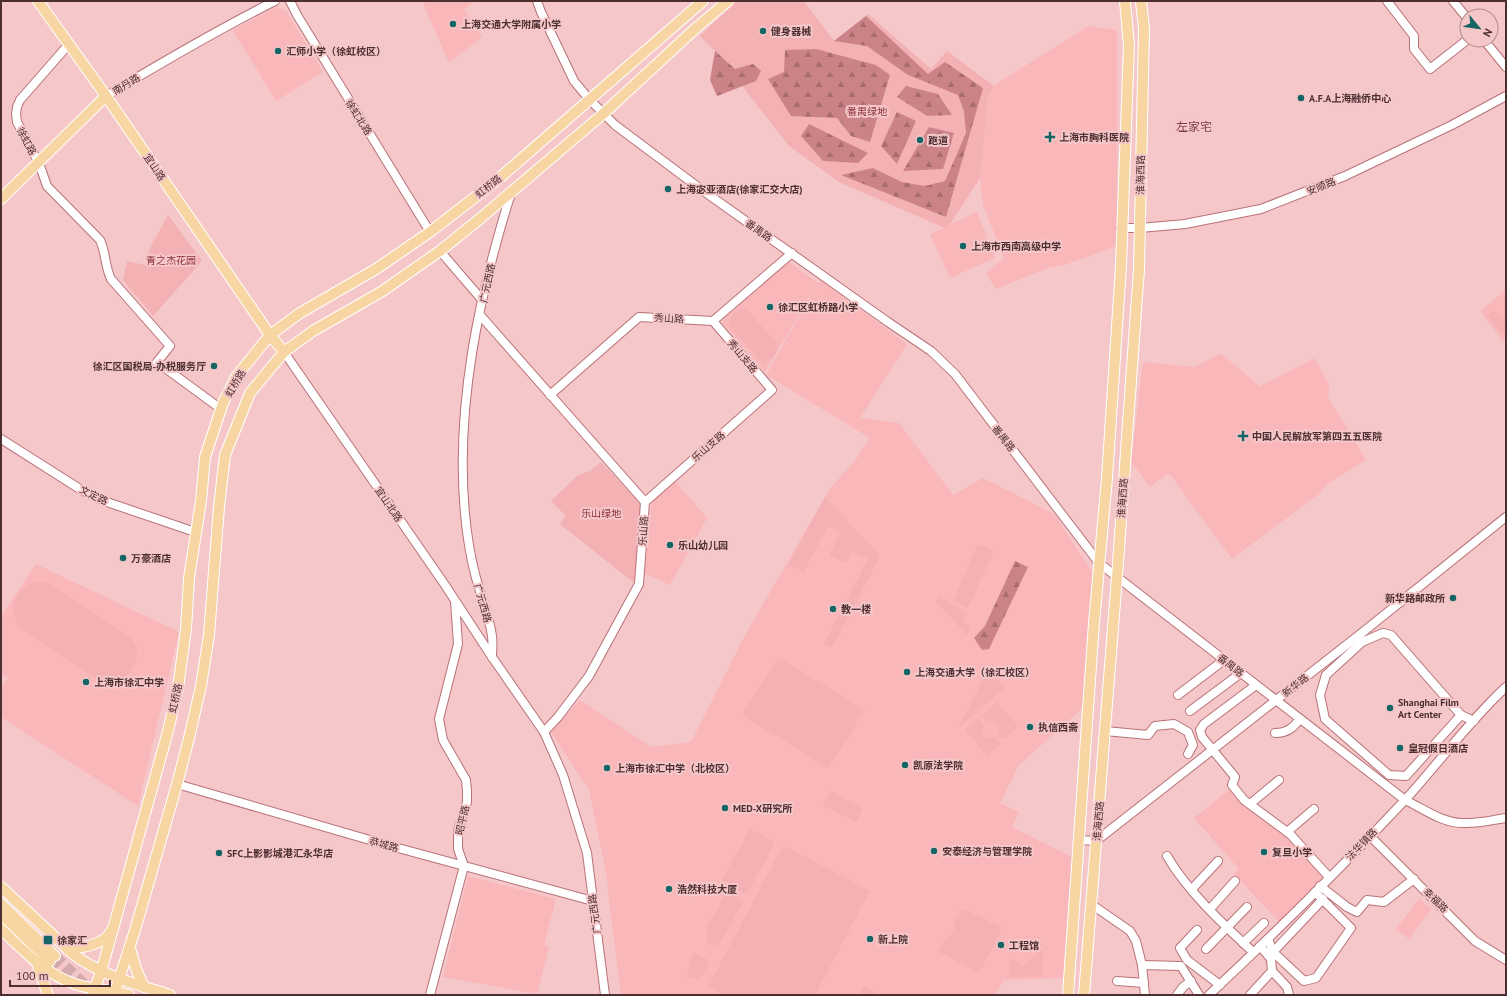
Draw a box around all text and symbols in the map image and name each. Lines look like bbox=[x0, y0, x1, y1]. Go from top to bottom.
north arrow bbox=[1459, 8, 1499, 48]
place label: 上海交通大学附属小学 bbox=[461, 18, 561, 31]
marker: 上海交通大学附属小学 bbox=[448, 19, 458, 29]
place label: 健身器械 bbox=[771, 25, 811, 38]
marker: 健身器械 bbox=[758, 26, 768, 36]
text: N bbox=[1480, 26, 1496, 39]
place label: 汇师小学（徐虹校区） bbox=[286, 45, 386, 58]
marker: 汇师小学（徐虹校区） bbox=[273, 46, 283, 56]
street label: 南丹路 bbox=[110, 71, 142, 98]
place label: A.F.A上海融侨中心 bbox=[1309, 92, 1391, 105]
marker: A.F.A上海融侨中心 bbox=[1296, 93, 1306, 103]
street label: 徐虹北路 bbox=[342, 97, 375, 138]
park label: 番禺绿地 bbox=[847, 105, 888, 118]
district label: 左家宅 bbox=[1176, 119, 1212, 134]
street label: 徐虹路 bbox=[14, 125, 39, 158]
marker: 上海市胸科医院 bbox=[1044, 131, 1056, 143]
place label: 上海市胸科医院 bbox=[1059, 131, 1129, 144]
place label: 跑道 bbox=[928, 134, 948, 147]
marker: 跑道 bbox=[915, 135, 925, 145]
street label: 宜山路 bbox=[141, 151, 168, 183]
street label: 淮海西路 bbox=[1134, 155, 1147, 195]
street label: 虹桥路 bbox=[473, 172, 504, 201]
street label: 安顺路 bbox=[1305, 175, 1338, 198]
place label: 上海宓亚酒店(徐家汇交大店) bbox=[676, 183, 803, 196]
marker: 上海宓亚酒店(徐家汇交大店) bbox=[663, 184, 673, 194]
street label: 番禺路 bbox=[743, 216, 775, 244]
place label: 上海市西南高级中学 bbox=[971, 240, 1061, 253]
marker: 上海市西南高级中学 bbox=[958, 241, 968, 251]
park label: 青之杰花园 bbox=[146, 254, 196, 267]
street label: 广元西路 bbox=[477, 262, 498, 304]
place label: 徐汇区虹桥路小学 bbox=[778, 301, 858, 314]
marker: 徐汇区虹桥路小学 bbox=[765, 302, 775, 312]
street label: 秀山路 bbox=[654, 311, 684, 326]
street label: 秀山支路 bbox=[725, 337, 760, 376]
place label: 徐汇区国税局-办税服务厅 bbox=[92, 360, 206, 373]
marker: 徐汇区国税局-办税服务厅 bbox=[209, 361, 219, 371]
street label: 虹桥路 bbox=[222, 367, 249, 399]
street label: 番禺路 bbox=[989, 422, 1018, 454]
street label: 乐山支路 bbox=[689, 428, 728, 464]
marker: 中国人民解放军第四五五医院 bbox=[1237, 430, 1249, 442]
place label: 中国人民解放军第四五五医院 bbox=[1252, 430, 1382, 443]
street label: 淮海西路 bbox=[1115, 478, 1130, 518]
street label: 文定路 bbox=[77, 483, 110, 508]
street label: 宜山北路 bbox=[372, 484, 405, 524]
park label: 乐山绿地 bbox=[581, 507, 622, 520]
street label: 乐山路 bbox=[636, 516, 651, 546]
place label: 乐山幼儿园 bbox=[678, 539, 728, 552]
marker: 乐山幼儿园 bbox=[665, 540, 675, 550]
place label: 万豪酒店 bbox=[131, 552, 171, 565]
marker: 万豪酒店 bbox=[118, 553, 128, 563]
street label: 广元西路 bbox=[471, 582, 494, 624]
place label: 新华路邮政所 bbox=[1385, 592, 1445, 605]
marker: 新华路邮政所 bbox=[1448, 593, 1458, 603]
place label: 教一楼 bbox=[841, 603, 871, 616]
marker: 教一楼 bbox=[828, 604, 838, 614]
street label: 番禺路 bbox=[1215, 651, 1247, 680]
place label: 上海交通大学（徐汇校区） bbox=[915, 666, 1035, 679]
marker: 上海交通大学（徐汇校区） bbox=[902, 667, 912, 677]
street label: 新华路 bbox=[1279, 671, 1311, 700]
place label: 上海市徐汇中学 bbox=[94, 676, 164, 689]
marker: 上海市徐汇中学 bbox=[81, 677, 91, 687]
street label: 虹桥路 bbox=[166, 682, 185, 714]
place label: Shanghai Film Art Center bbox=[1398, 696, 1459, 721]
marker: Shanghai Film Art Center bbox=[1385, 703, 1395, 713]
place label: 执信西斋 bbox=[1038, 721, 1078, 734]
marker: 执信西斋 bbox=[1025, 722, 1035, 732]
place label: 皇冠假日酒店 bbox=[1408, 742, 1468, 755]
marker: 皇冠假日酒店 bbox=[1395, 743, 1405, 753]
place label: 凯原法学院 bbox=[913, 759, 963, 772]
marker: 凯原法学院 bbox=[900, 760, 910, 770]
place label: 上海市徐汇中学（北校区） bbox=[615, 762, 735, 775]
marker: 上海市徐汇中学（北校区） bbox=[602, 763, 612, 773]
street label: 淮海西路 bbox=[1090, 801, 1107, 842]
place label: MED-X研究所 bbox=[733, 802, 792, 815]
marker: MED-X研究所 bbox=[720, 803, 730, 813]
street label: 昭平路 bbox=[453, 804, 472, 836]
street label: 法华镇路 bbox=[1343, 825, 1380, 863]
street label: 恭城路 bbox=[368, 834, 400, 855]
place label: 安泰经济与管理学院 bbox=[942, 845, 1032, 858]
marker: 安泰经济与管理学院 bbox=[929, 846, 939, 856]
place label: 复旦小学 bbox=[1272, 846, 1312, 859]
place label: SFC上影影城港汇永华店 bbox=[227, 847, 333, 860]
marker: 复旦小学 bbox=[1259, 847, 1269, 857]
marker: SFC上影影城港汇永华店 bbox=[214, 848, 224, 858]
place label: 浩然科技大厦 bbox=[677, 883, 737, 896]
marker: 浩然科技大厦 bbox=[664, 884, 674, 894]
street label: 幸福路 bbox=[1420, 885, 1451, 916]
street label: 广元西路 bbox=[586, 893, 603, 935]
place label: 新上院 bbox=[878, 933, 908, 946]
marker: 徐家汇 bbox=[42, 934, 54, 946]
place label: 徐家汇 bbox=[57, 934, 87, 947]
marker: 新上院 bbox=[865, 934, 875, 944]
place label: 工程馆 bbox=[1009, 939, 1039, 952]
marker: 工程馆 bbox=[996, 940, 1006, 950]
scale bar bbox=[10, 962, 110, 988]
text: 100 m bbox=[16, 968, 49, 983]

